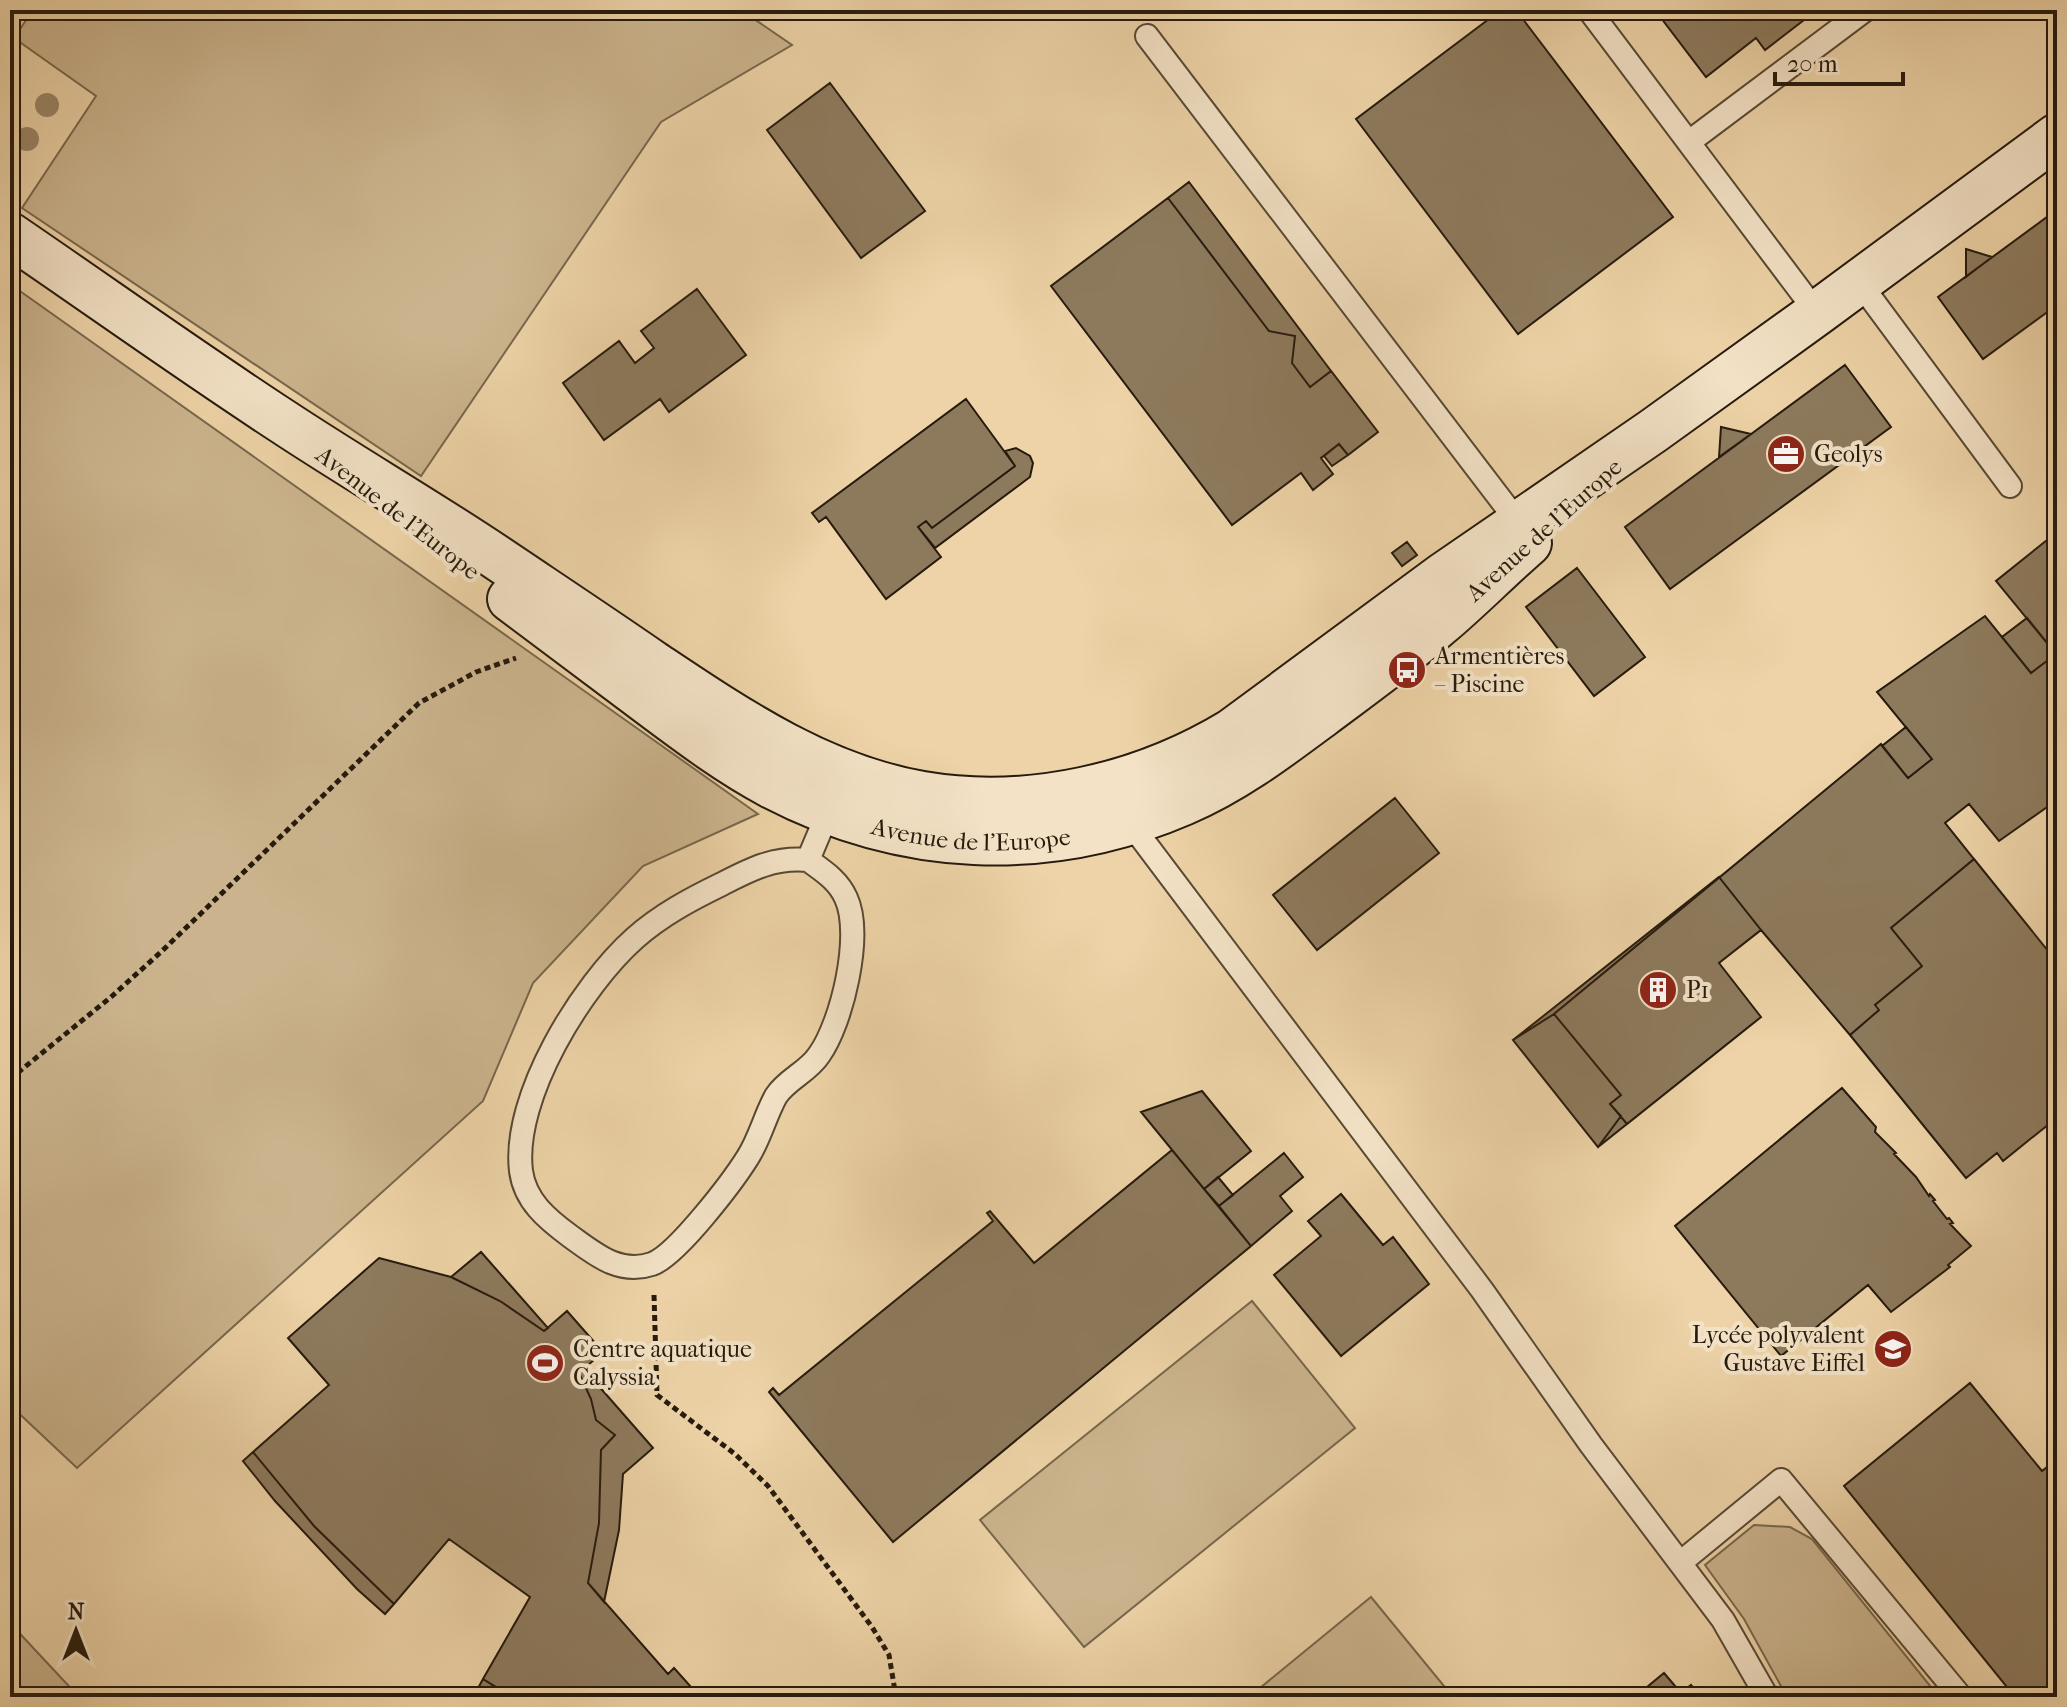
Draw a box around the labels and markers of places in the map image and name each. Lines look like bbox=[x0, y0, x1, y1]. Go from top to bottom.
office icon: Geolys bbox=[1765, 433, 1807, 475]
place label: Geolys bbox=[1814, 440, 1883, 468]
place label: Armentières – Piscine bbox=[1434, 642, 1565, 698]
bus stop icon: Armentières – Piscine bbox=[1386, 649, 1428, 691]
building icon: P1 bbox=[1637, 969, 1679, 1011]
place label: P1 bbox=[1686, 976, 1709, 1004]
place label: Lycée polyvalent Gustave Eiffel bbox=[1692, 1321, 1865, 1377]
school or university icon: Lycée polyvalent Gustave Eiffel bbox=[1872, 1328, 1914, 1370]
place label: Centre aquatique Calyssia bbox=[573, 1335, 752, 1391]
sports icon: Centre aquatique Calyssia bbox=[524, 1342, 566, 1384]

